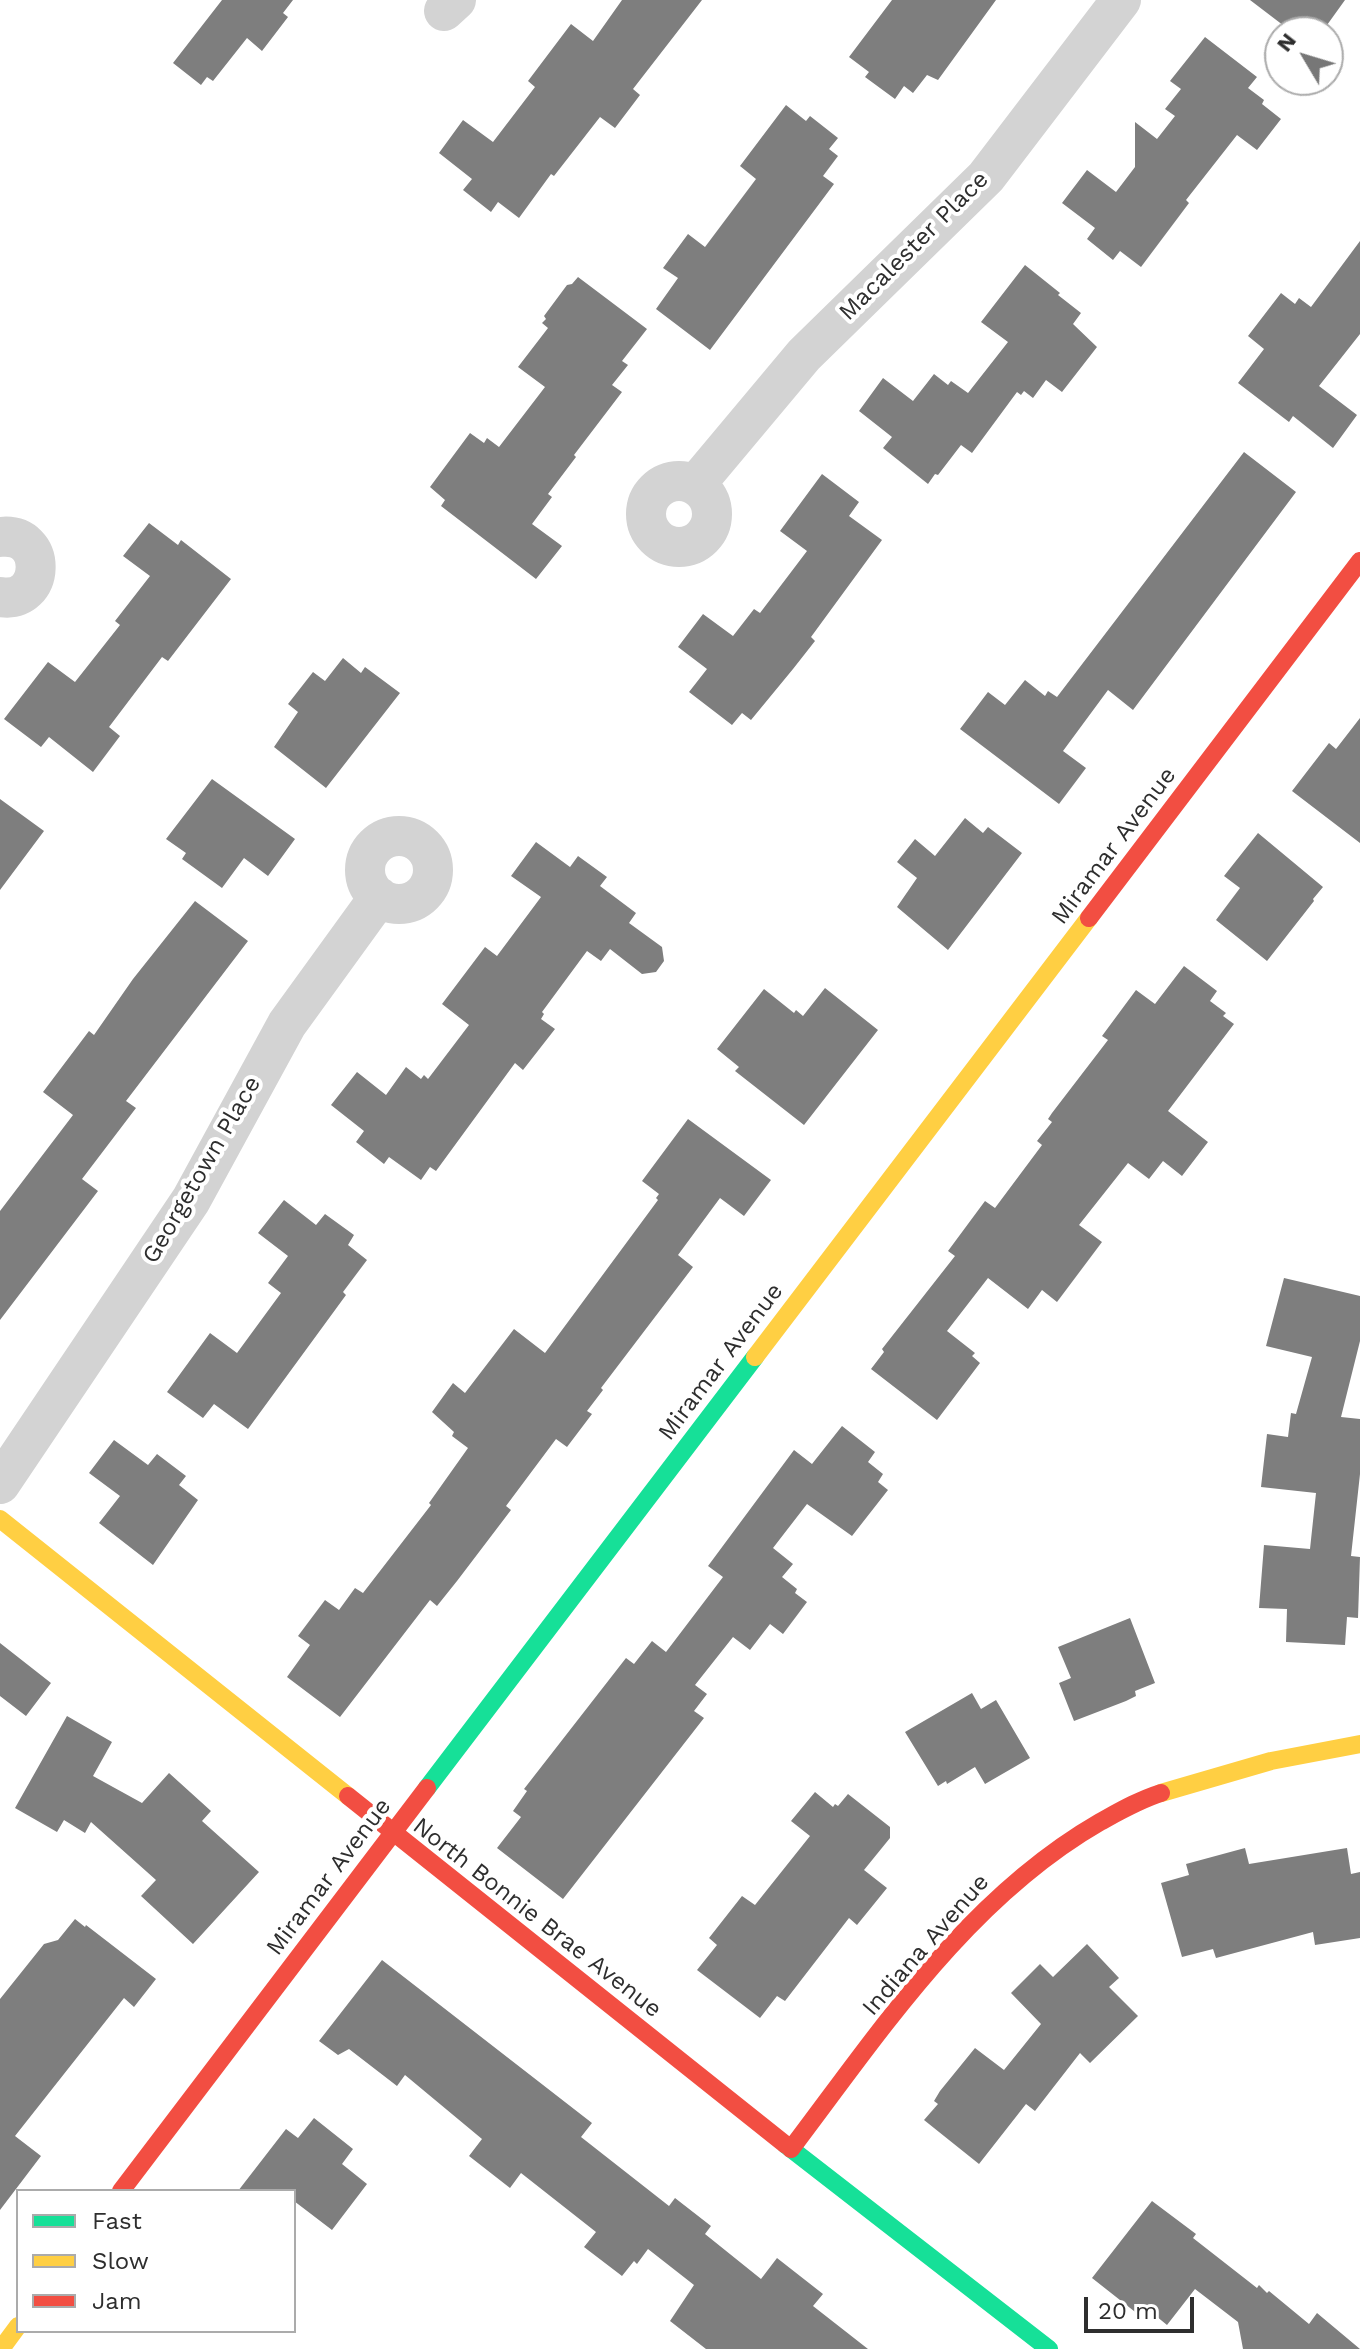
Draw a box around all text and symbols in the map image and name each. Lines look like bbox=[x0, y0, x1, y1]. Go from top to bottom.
north arrow bbox=[1264, 16, 1344, 96]
text: N bbox=[1271, 28, 1301, 56]
street label: Macalester Place bbox=[833, 165, 995, 327]
street label: Miramar Avenue bbox=[1046, 762, 1182, 930]
street label: Georgetown Place bbox=[137, 1071, 267, 1269]
street label: Miramar Avenue bbox=[653, 1278, 789, 1446]
street label: Miramar Avenue bbox=[261, 1793, 397, 1961]
street label: North Bonnie Brae Avenue bbox=[407, 1812, 667, 2024]
street label: Indiana Avenue bbox=[857, 1868, 995, 2022]
legend bbox=[16, 2189, 296, 2333]
text: Fast bbox=[92, 2207, 142, 2235]
text: Slow bbox=[92, 2247, 149, 2275]
scale bar bbox=[1088, 2281, 1198, 2331]
text: Jam bbox=[92, 2287, 142, 2315]
text: 20 m bbox=[1098, 2297, 1158, 2325]

